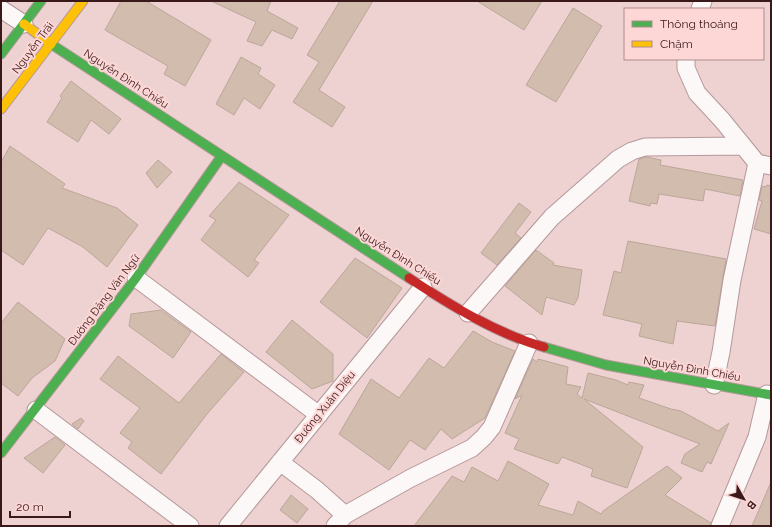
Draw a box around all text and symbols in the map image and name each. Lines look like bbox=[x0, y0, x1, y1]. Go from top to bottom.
legend bbox=[624, 8, 764, 60]
text: Thông thoáng bbox=[660, 17, 738, 31]
street label: Nguyễn Trãi bbox=[9, 20, 57, 76]
text: Chậm bbox=[660, 37, 693, 51]
street label: Nguyễn Đình Chiểu bbox=[81, 47, 171, 111]
street label: Nguyễn Đình Chiểu bbox=[353, 224, 443, 288]
street label: Đường Đặng Văn Ngữ bbox=[66, 252, 143, 348]
street label: Nguyễn Đình Chiểu bbox=[642, 354, 742, 384]
street label: Đường Xuân Diệu bbox=[292, 368, 358, 446]
north arrow bbox=[724, 479, 764, 519]
scale bar bbox=[10, 493, 70, 519]
text: B bbox=[744, 498, 759, 512]
text: 20 m bbox=[16, 500, 44, 514]

